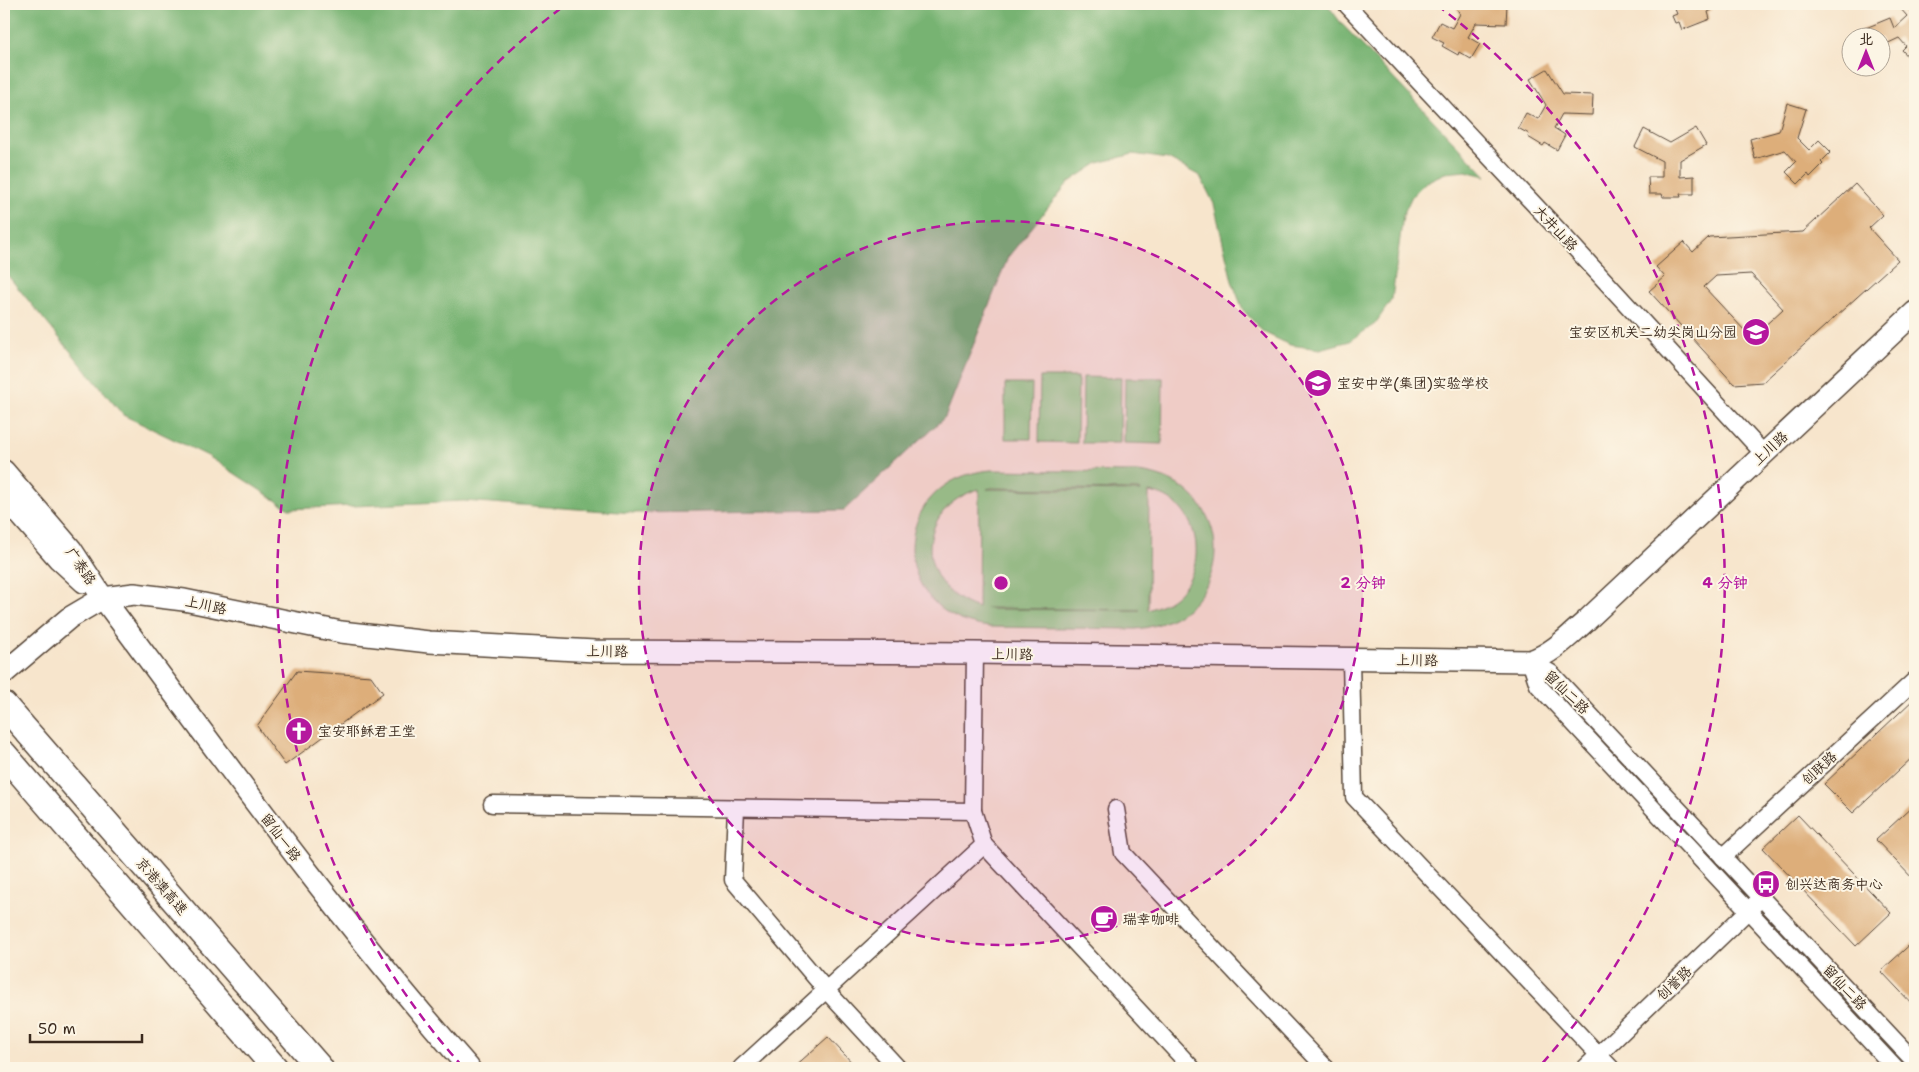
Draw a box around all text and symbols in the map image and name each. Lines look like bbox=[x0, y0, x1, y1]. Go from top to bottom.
north arrow bbox=[1842, 28, 1892, 78]
text: 北 bbox=[1859, 30, 1873, 48]
street label: 大井山路 bbox=[1530, 201, 1582, 255]
school or university icon: 宝安区机关二幼尖岗山分园 bbox=[1741, 317, 1771, 347]
place label: 宝安区机关二幼尖岗山分园 bbox=[1569, 323, 1737, 341]
school or university icon: 宝安中学(集团)实验学校 bbox=[1303, 368, 1333, 398]
place label: 宝安中学(集团)实验学校 bbox=[1337, 374, 1489, 392]
street label: 上川路 bbox=[1749, 427, 1791, 469]
street label: 广泰路 bbox=[62, 544, 100, 588]
text: 2 分钟 bbox=[1340, 573, 1386, 593]
text: 4 分钟 bbox=[1702, 573, 1748, 593]
centre of rings bbox=[992, 574, 1010, 592]
street label: 上川路 bbox=[184, 592, 228, 618]
street label: 上川路 bbox=[586, 642, 628, 660]
street label: 上川路 bbox=[991, 645, 1033, 663]
street label: 上川路 bbox=[1396, 651, 1438, 669]
street label: 留仙二路 bbox=[1541, 666, 1593, 718]
church icon: 宝安耶稣君王堂 bbox=[284, 716, 314, 746]
place label: 宝安耶稣君王堂 bbox=[318, 722, 416, 740]
street label: 创联路 bbox=[1798, 747, 1840, 789]
street label: 留仙一路 bbox=[257, 809, 305, 865]
street label: 京港澳高速 bbox=[132, 854, 192, 918]
bus stop icon: 创兴达商务中心 bbox=[1751, 869, 1781, 899]
place label: 创兴达商务中心 bbox=[1785, 875, 1883, 893]
cafe icon: 瑞幸咖啡 bbox=[1089, 904, 1119, 934]
place label: 瑞幸咖啡 bbox=[1122, 910, 1179, 928]
street label: 留仙二路 bbox=[1819, 960, 1871, 1014]
street label: 创誉路 bbox=[1653, 962, 1695, 1004]
scale bar bbox=[30, 1012, 142, 1044]
text: 50 m bbox=[38, 1019, 76, 1039]

